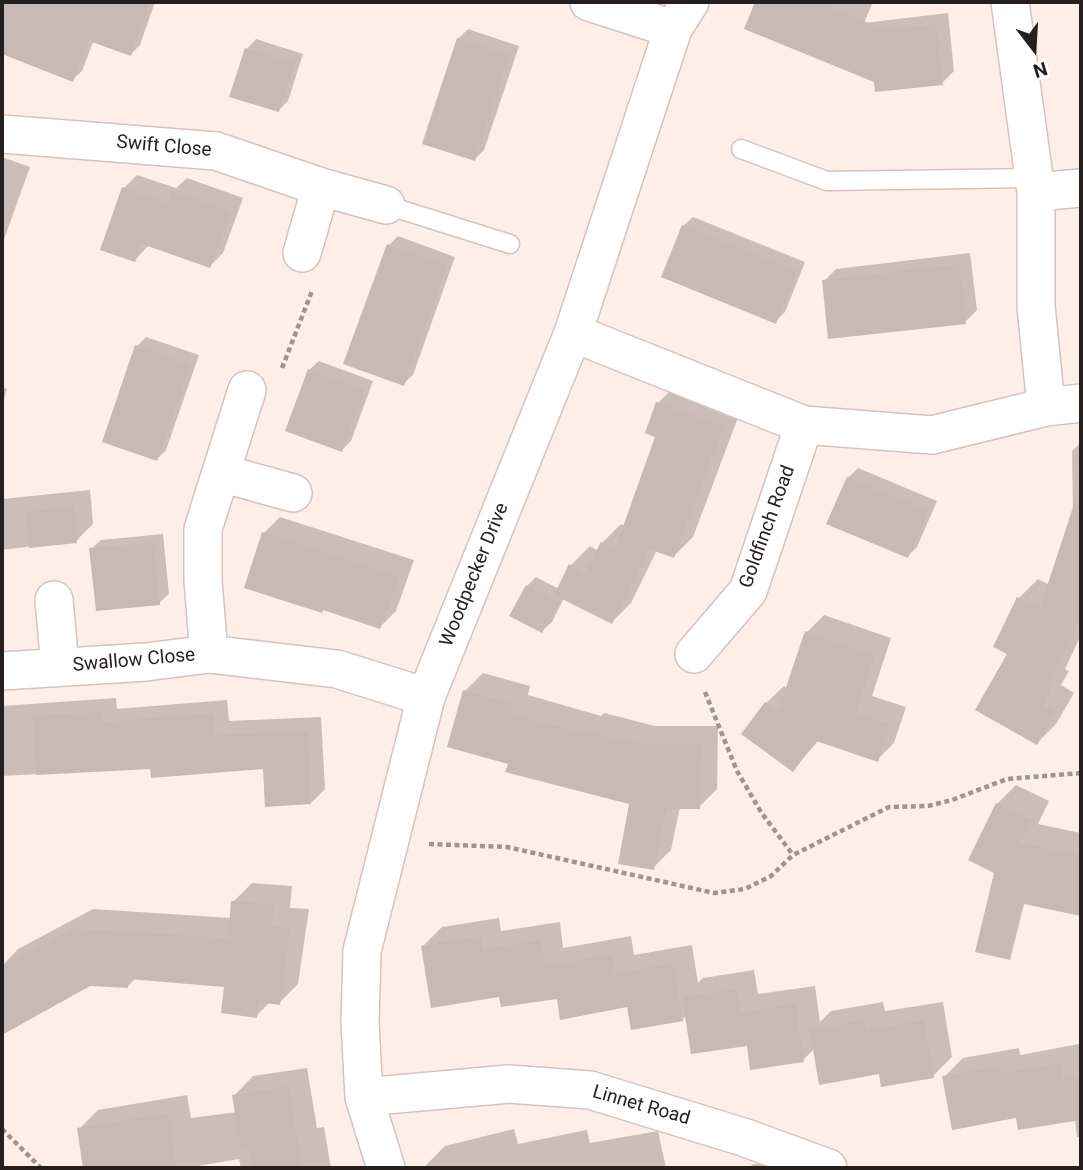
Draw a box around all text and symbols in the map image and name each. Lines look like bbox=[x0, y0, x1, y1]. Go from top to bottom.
north arrow bbox=[999, 14, 1069, 84]
text: N bbox=[1031, 57, 1050, 83]
street label: Swift Close bbox=[115, 131, 213, 163]
street label: Goldfinch Road bbox=[735, 463, 801, 591]
street label: Woodpecker Drive bbox=[436, 500, 514, 650]
street label: Swallow Close bbox=[72, 644, 196, 678]
street label: Linnet Road bbox=[590, 1081, 692, 1131]

